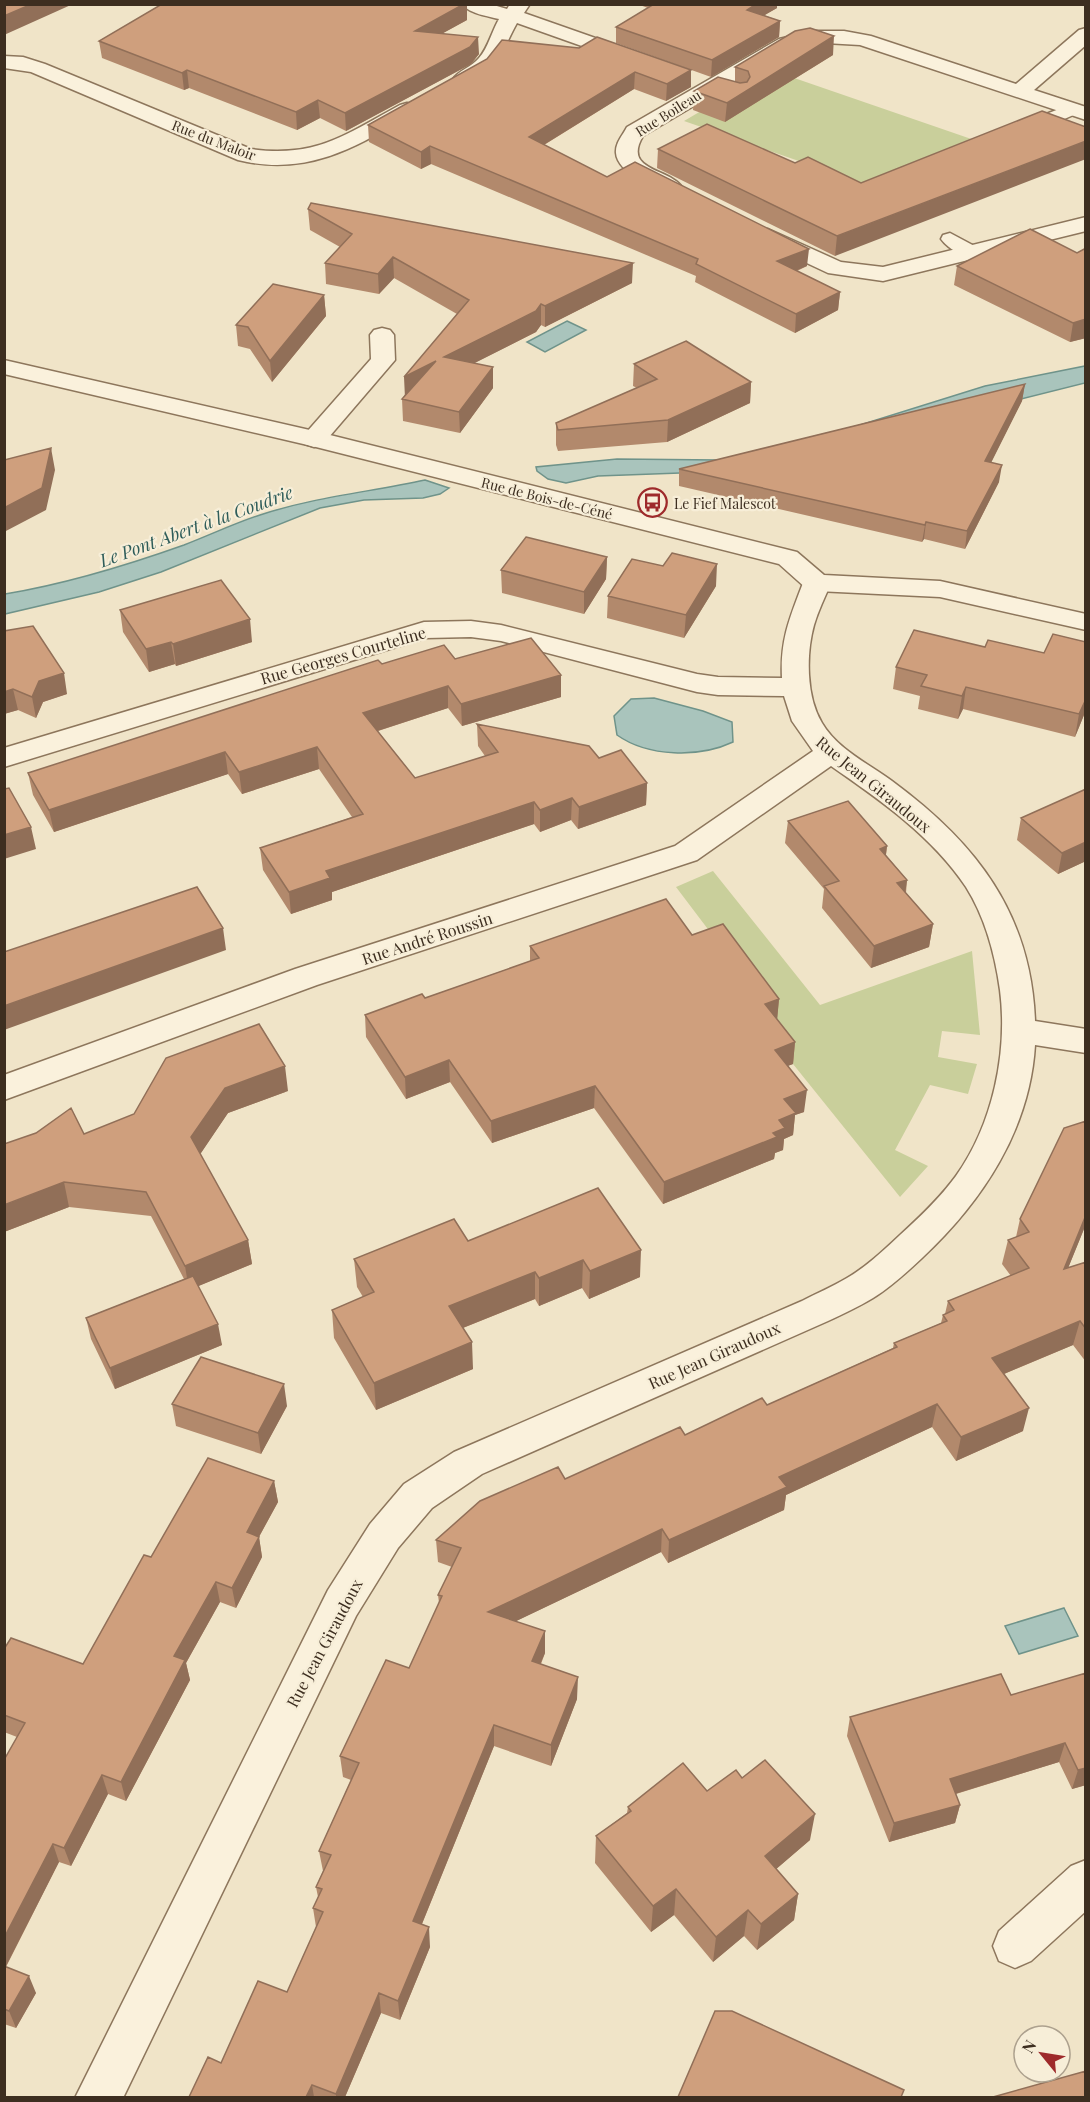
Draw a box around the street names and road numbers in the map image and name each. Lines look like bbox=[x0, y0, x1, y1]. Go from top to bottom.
street label: Rue Boileau bbox=[631, 85, 705, 141]
street label: Rue du Maloir bbox=[169, 115, 259, 165]
street label: Rue de Bois-de-Céné bbox=[479, 473, 615, 523]
street label: Rue Georges Courteline bbox=[258, 621, 428, 689]
street label: Rue Jean Giraudoux bbox=[812, 731, 936, 837]
street label: Rue André Roussin bbox=[359, 907, 495, 969]
street label: Rue Jean Giraudoux bbox=[645, 1316, 784, 1394]
street label: Rue Jean Giraudoux bbox=[281, 1575, 367, 1711]

